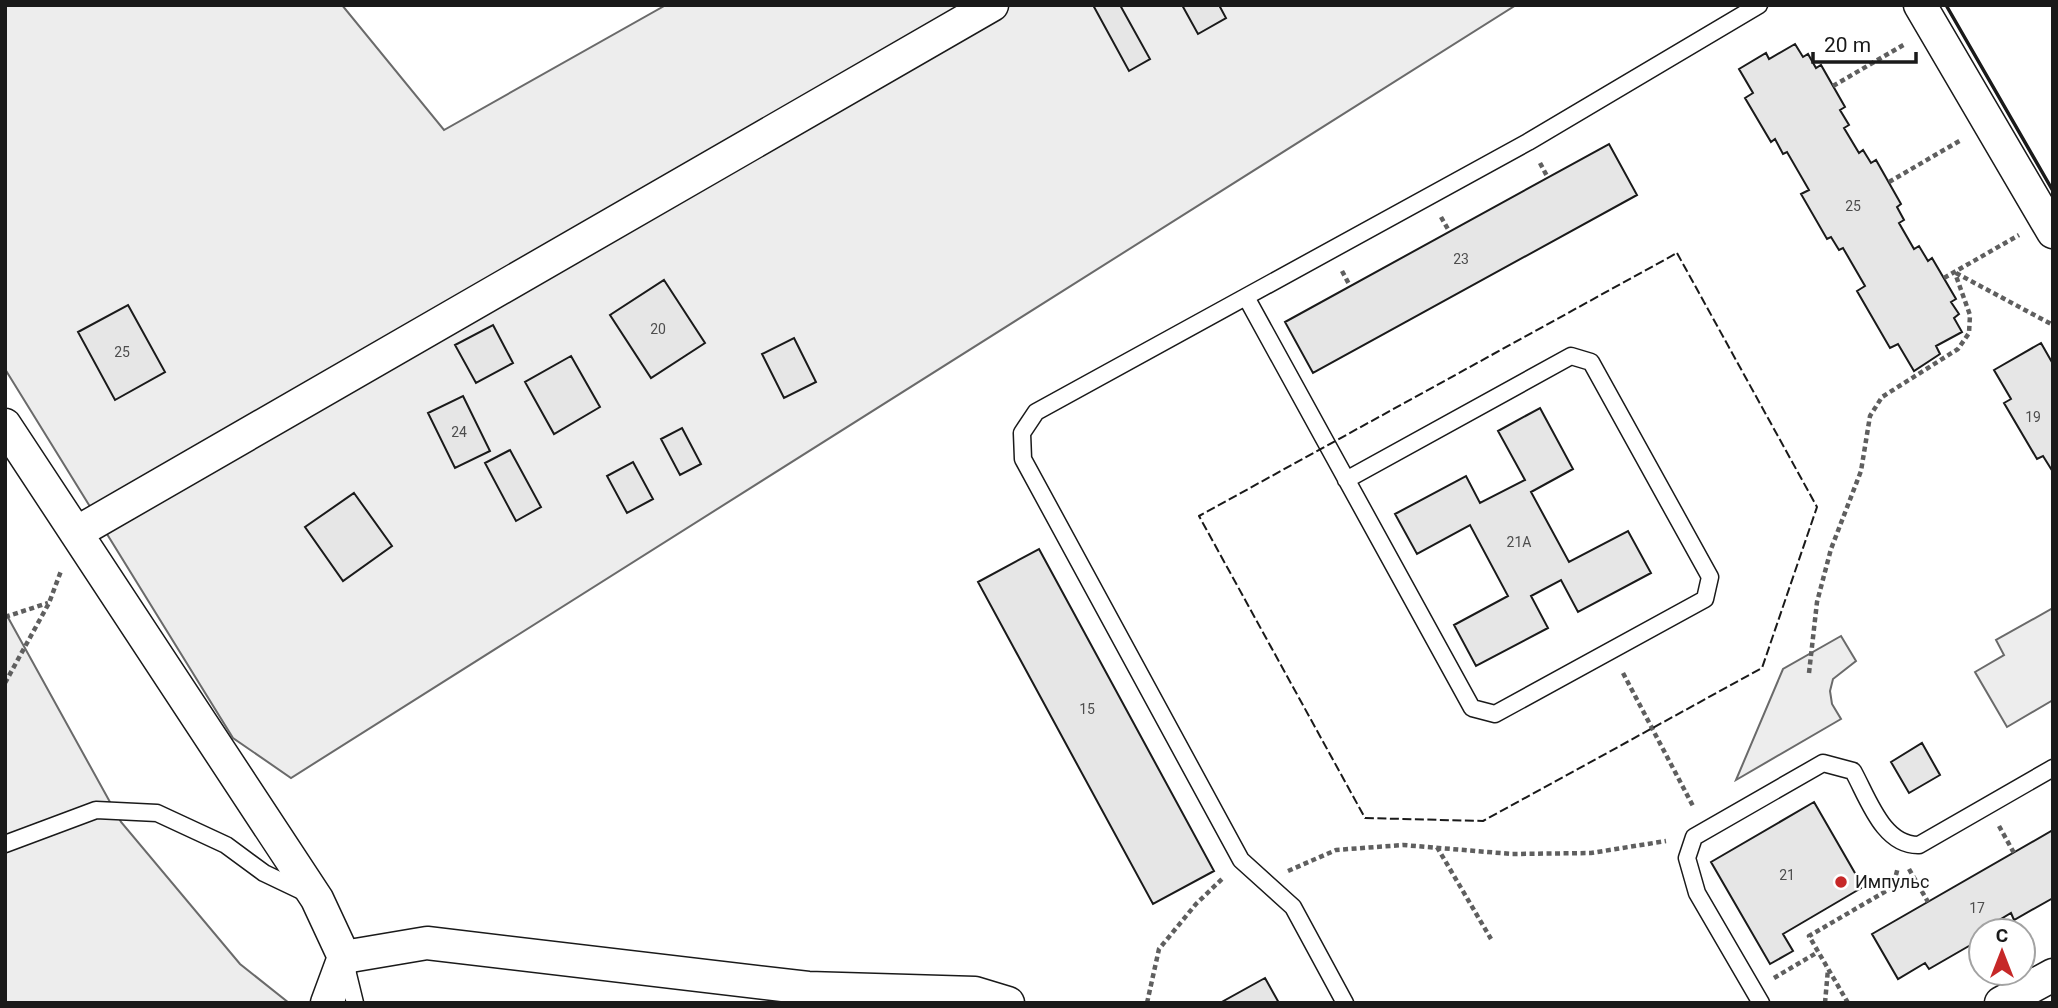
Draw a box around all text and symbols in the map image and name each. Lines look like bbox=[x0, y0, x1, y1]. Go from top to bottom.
scale bar bbox=[1813, 21, 1916, 65]
text: 20 m bbox=[1824, 33, 1871, 57]
house number: 25 bbox=[1845, 198, 1861, 214]
house number: 23 bbox=[1453, 251, 1469, 267]
house number: 20 bbox=[650, 321, 666, 337]
house number: 25 bbox=[114, 344, 130, 360]
house number: 19 bbox=[2025, 409, 2041, 425]
house number: 24 bbox=[451, 424, 467, 440]
house number: 21А bbox=[1507, 534, 1531, 550]
house number: 15 bbox=[1079, 701, 1095, 717]
house number: 21 bbox=[1779, 867, 1795, 883]
place label: Импульс bbox=[1855, 871, 1929, 892]
marker: Импульс bbox=[1833, 874, 1849, 890]
house number: 17 bbox=[1969, 900, 1985, 916]
north arrow bbox=[1967, 917, 2037, 987]
text: С bbox=[1996, 924, 2008, 947]

